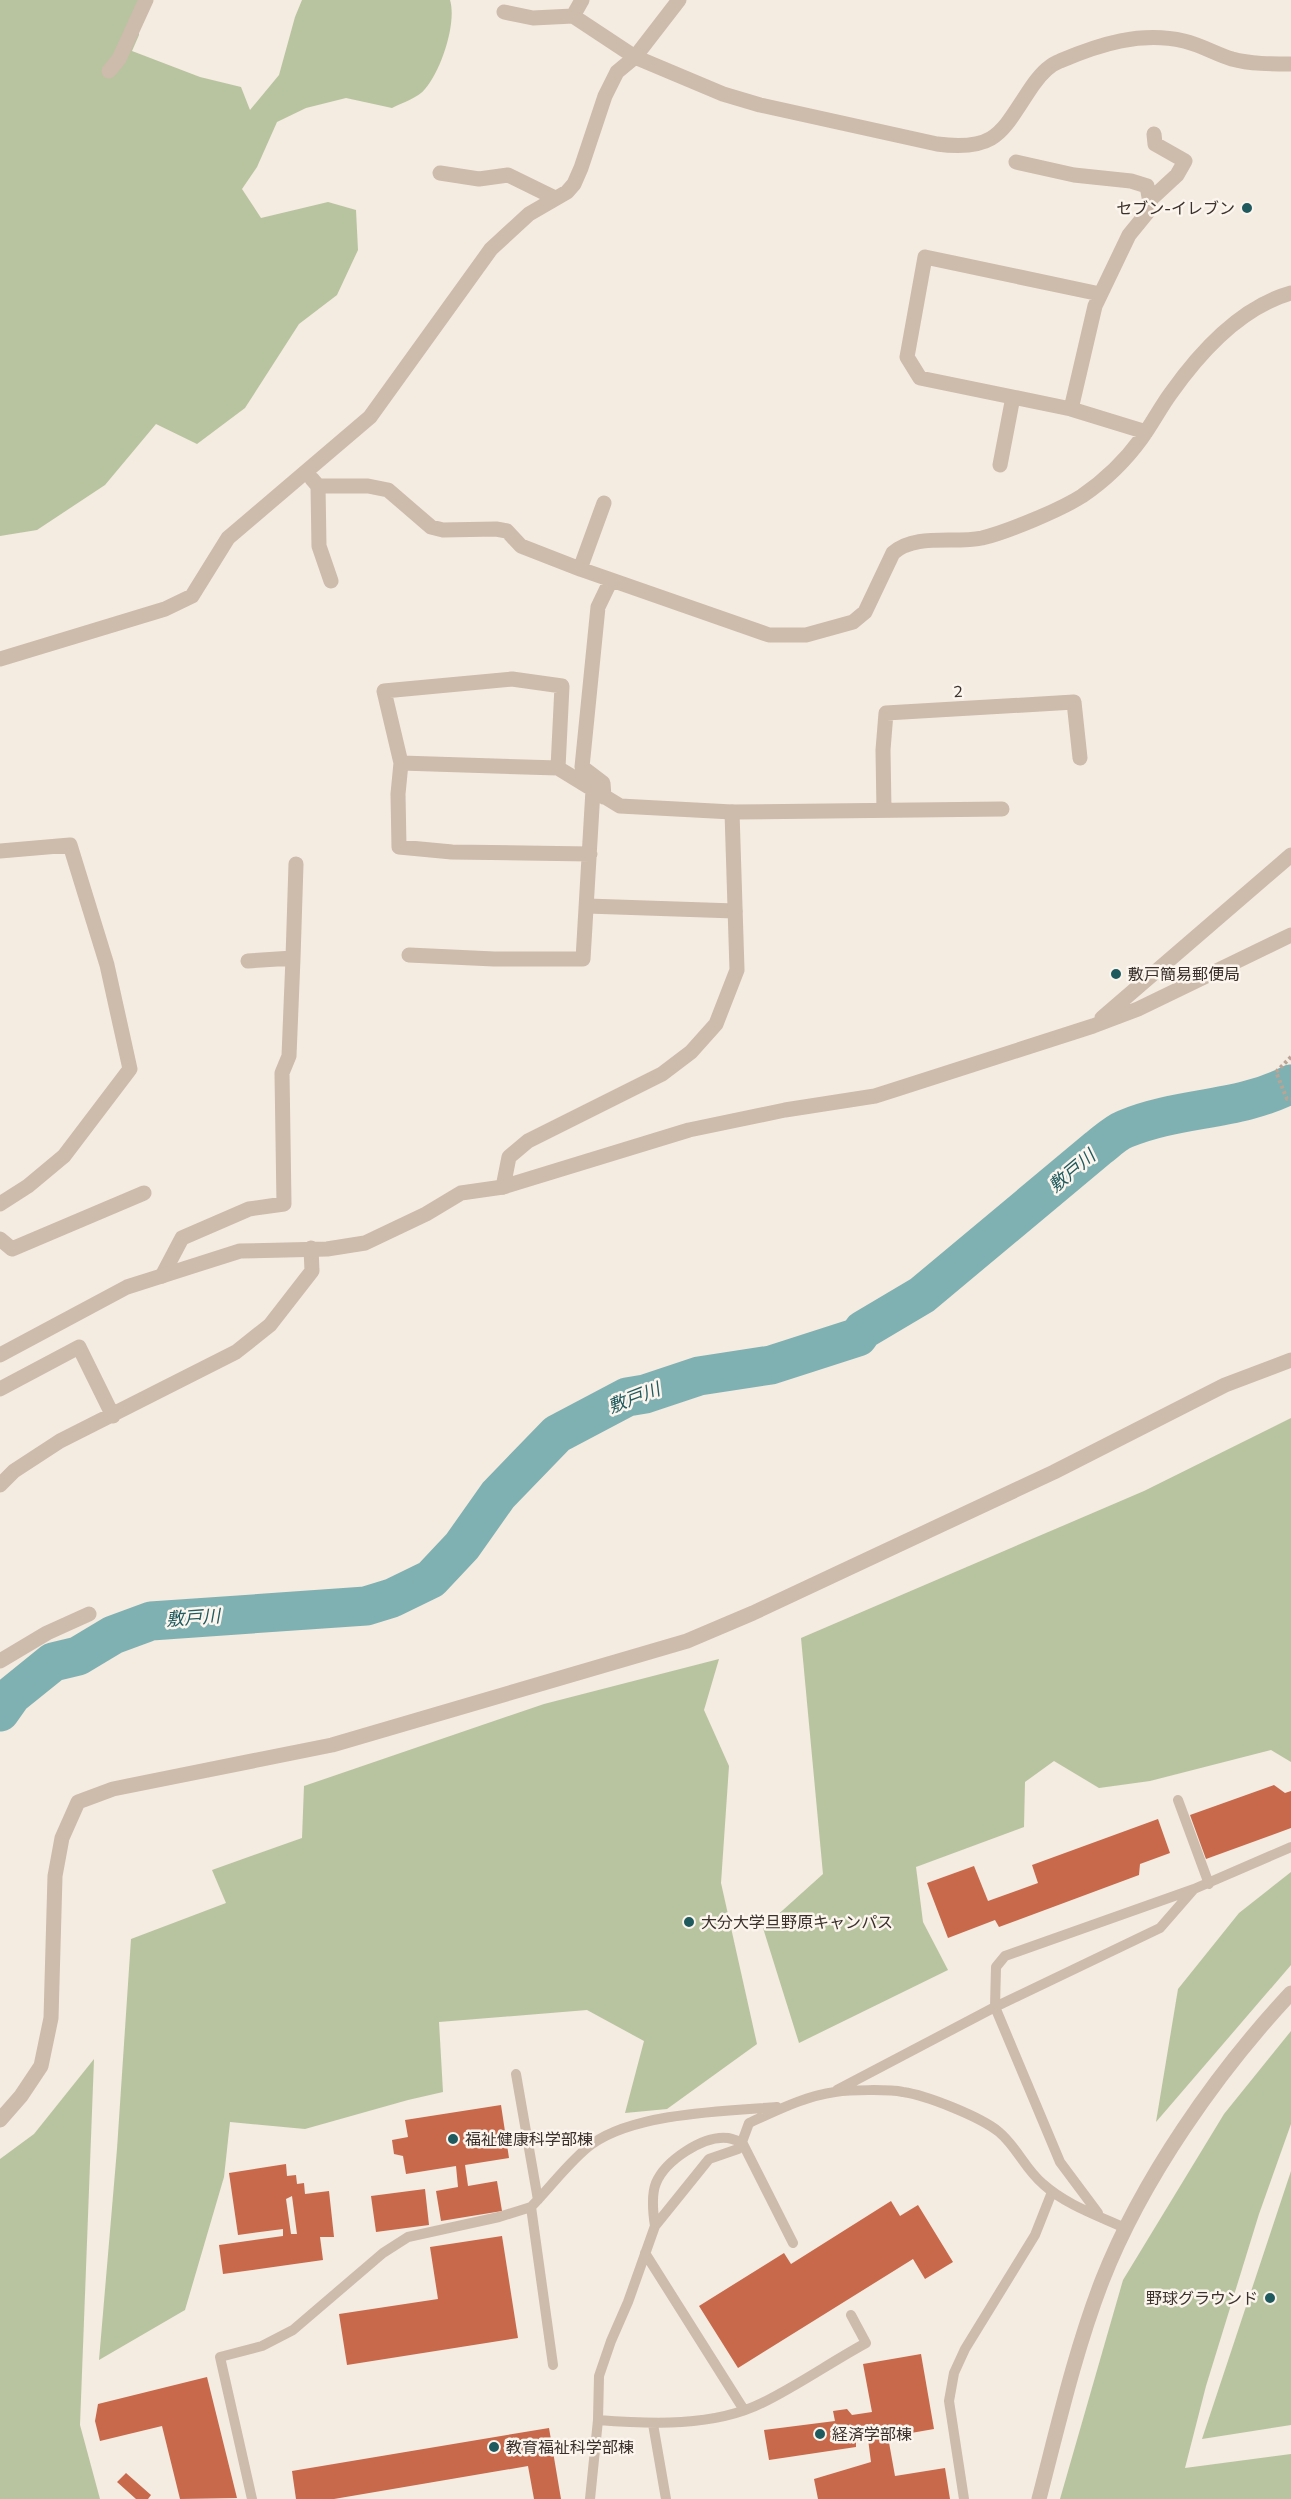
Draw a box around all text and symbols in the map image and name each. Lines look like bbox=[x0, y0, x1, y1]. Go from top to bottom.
place label: セブン-イレブン bbox=[1116, 198, 1235, 217]
marker: セブン-イレブン bbox=[1240, 201, 1254, 215]
street label: 2 bbox=[953, 681, 963, 700]
place label: 敷戸簡易郵便局 bbox=[1128, 964, 1240, 983]
marker: 敷戸簡易郵便局 bbox=[1109, 967, 1123, 981]
water label: 敷戸川 bbox=[1044, 1143, 1101, 1196]
water label: 敷戸川 bbox=[604, 1376, 665, 1417]
water label: 敷戸川 bbox=[165, 1604, 223, 1630]
place label: 大分大学旦野原キャンパス bbox=[701, 1912, 893, 1931]
marker: 大分大学旦野原キャンパス bbox=[682, 1915, 696, 1929]
place label: 福祉健康科学部棟 bbox=[465, 2129, 593, 2148]
marker: 福祉健康科学部棟 bbox=[446, 2132, 460, 2146]
place label: 野球グラウンド bbox=[1146, 2288, 1258, 2307]
marker: 野球グラウンド bbox=[1263, 2291, 1277, 2305]
place label: 経済学部棟 bbox=[832, 2424, 912, 2443]
marker: 経済学部棟 bbox=[813, 2427, 827, 2441]
place label: 教育福祉科学部棟 bbox=[506, 2437, 634, 2456]
marker: 教育福祉科学部棟 bbox=[487, 2440, 501, 2454]

